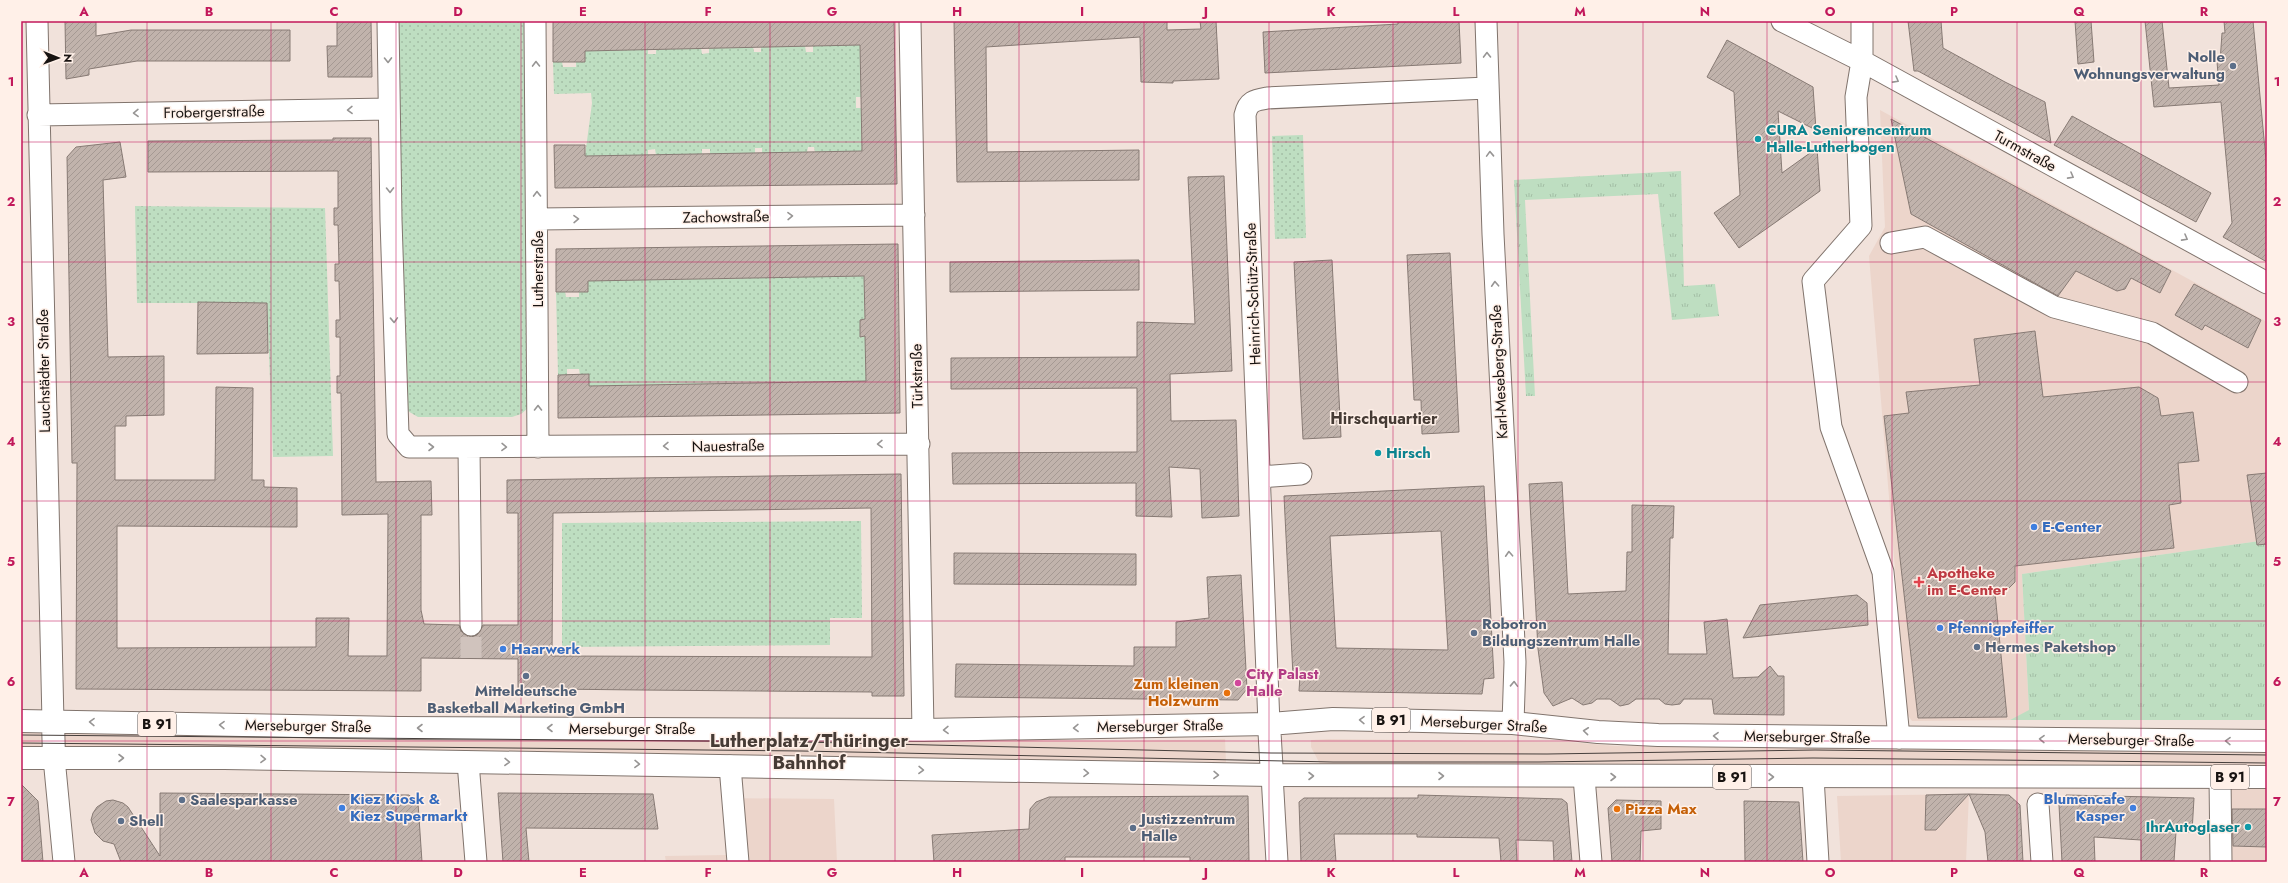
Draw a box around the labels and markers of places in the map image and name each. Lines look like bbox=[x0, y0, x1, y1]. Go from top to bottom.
place label: Nolle Wohnungsverwaltung bbox=[2073, 46, 2225, 85]
marker: Nolle Wohnungsverwaltung bbox=[2228, 61, 2238, 71]
place label: CURA Seniorencentrum Halle-Lutherbogen bbox=[1766, 119, 1932, 158]
marker: CURA Seniorencentrum Halle-Lutherbogen bbox=[1753, 134, 1763, 144]
place label: Hirsch bbox=[1386, 442, 1431, 464]
marker: Hirsch bbox=[1373, 448, 1383, 458]
place label: E-Center bbox=[2042, 516, 2102, 538]
marker: E-Center bbox=[2029, 522, 2039, 532]
place label: Apotheke im E-Center bbox=[1926, 562, 2008, 601]
marker: Apotheke im E-Center bbox=[1914, 577, 1924, 587]
place label: Robotron Bildungszentrum Halle bbox=[1482, 613, 1641, 652]
place label: Pfennigpfeiffer bbox=[1948, 617, 2055, 639]
marker: Pfennigpfeiffer bbox=[1935, 623, 1945, 633]
marker: Robotron Bildungszentrum Halle bbox=[1469, 628, 1479, 638]
place label: Hermes Paketshop bbox=[1985, 636, 2116, 658]
place label: Haarwerk bbox=[511, 638, 581, 660]
marker: Hermes Paketshop bbox=[1972, 642, 1982, 652]
marker: Haarwerk bbox=[498, 644, 508, 654]
place label: City Palast Halle bbox=[1246, 663, 1319, 702]
marker: Mitteldeutsche Basketball Marketing GmbH bbox=[521, 671, 531, 681]
place label: Zum kleinen Holzwurm bbox=[1133, 673, 1219, 712]
marker: City Palast Halle bbox=[1233, 678, 1243, 688]
place label: Mitteldeutsche Basketball Marketing GmbH bbox=[427, 680, 625, 719]
marker: Zum kleinen Holzwurm bbox=[1222, 688, 1232, 698]
place label: Kiez Kiosk & Kiez Supermarkt bbox=[350, 788, 468, 827]
place label: Blumencafe Kasper bbox=[2044, 788, 2126, 827]
place label: Saalesparkasse bbox=[190, 789, 298, 811]
marker: Saalesparkasse bbox=[177, 795, 187, 805]
place label: Pizza Max bbox=[1625, 798, 1697, 820]
marker: Kiez Kiosk & Kiez Supermarkt bbox=[337, 803, 347, 813]
marker: Blumencafe Kasper bbox=[2128, 803, 2138, 813]
marker: Pizza Max bbox=[1612, 804, 1622, 814]
place label: Justizzentrum Halle bbox=[1138, 808, 1235, 847]
place label: Shell bbox=[129, 810, 164, 832]
marker: Shell bbox=[116, 816, 126, 826]
place label: IhrAutoglaser bbox=[2146, 816, 2241, 838]
marker: IhrAutoglaser bbox=[2243, 822, 2253, 832]
marker: Justizzentrum Halle bbox=[1128, 823, 1138, 833]

